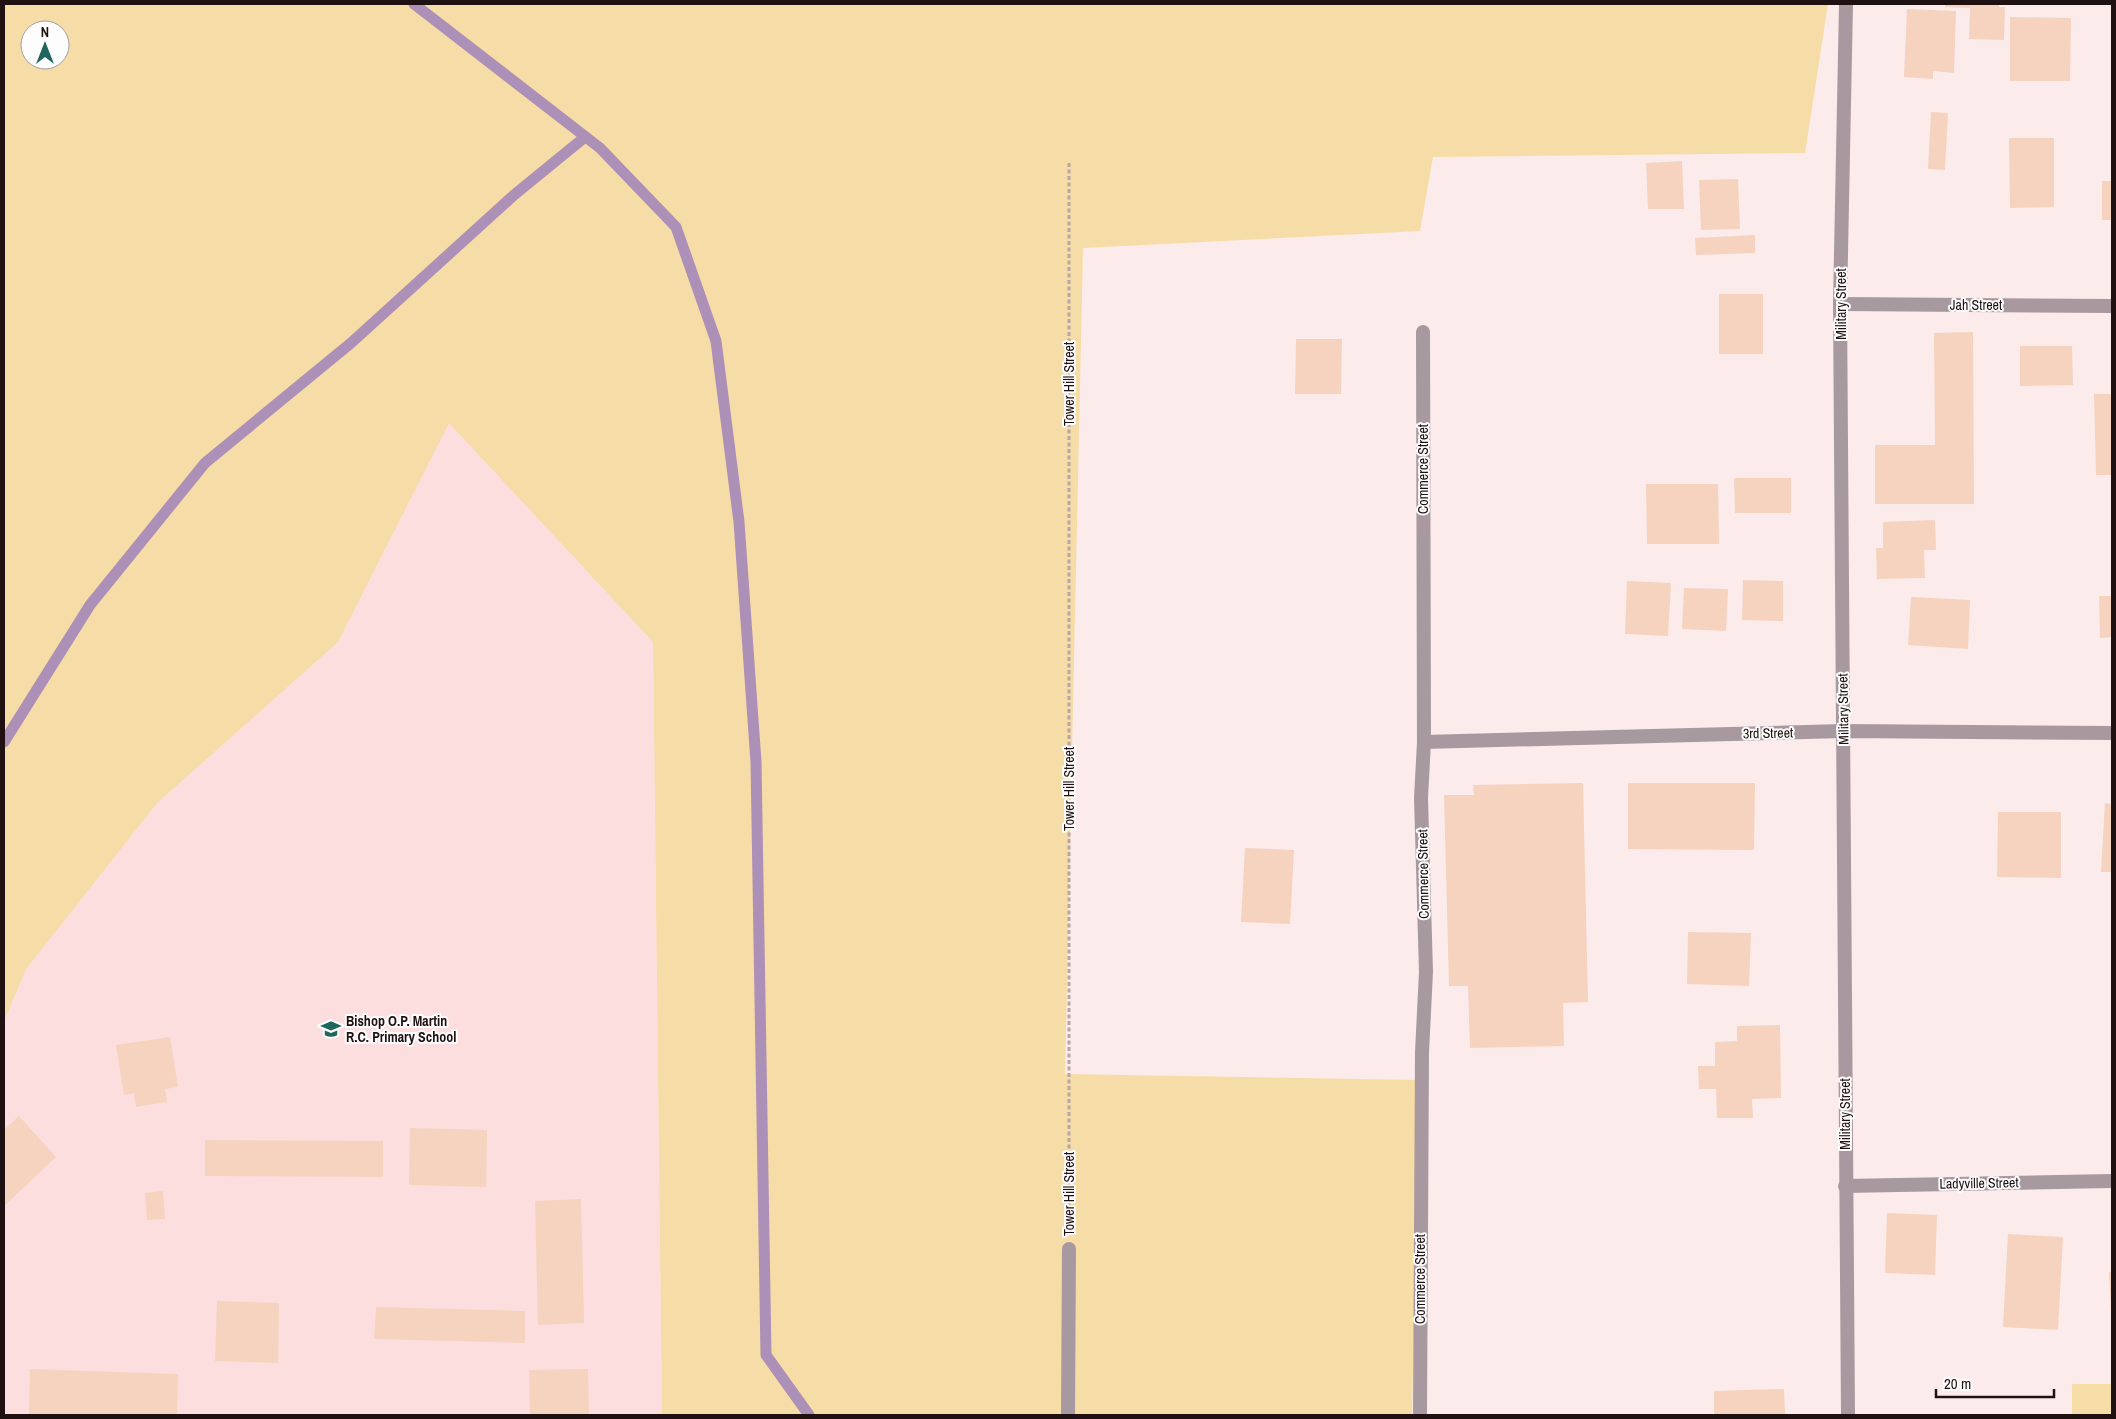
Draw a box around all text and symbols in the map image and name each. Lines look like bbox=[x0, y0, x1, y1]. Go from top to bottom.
north arrow bbox=[20, 20, 70, 70]
text: N bbox=[41, 23, 49, 41]
street label: Military Street bbox=[1832, 268, 1850, 340]
street label: Jah Street bbox=[1950, 296, 2002, 314]
street label: Tower Hill Street bbox=[1060, 342, 1078, 426]
street label: Commerce Street bbox=[1414, 424, 1432, 514]
street label: Military Street bbox=[1833, 673, 1853, 745]
street label: 3rd Street bbox=[1743, 724, 1793, 742]
street label: Tower Hill Street bbox=[1060, 747, 1078, 831]
street label: Commerce Street bbox=[1413, 829, 1433, 919]
place label: Bishop O.P. Martin R.C. Primary School bbox=[346, 1012, 456, 1046]
school or university icon: Bishop O.P. Martin R.C. Primary School bbox=[320, 1018, 342, 1040]
street label: Military Street bbox=[1836, 1078, 1854, 1150]
street label: Tower Hill Street bbox=[1060, 1152, 1078, 1236]
street label: Ladyville Street bbox=[1939, 1173, 2019, 1193]
street label: Commerce Street bbox=[1411, 1234, 1429, 1324]
scale bar bbox=[1936, 1366, 2054, 1398]
text: 20 m bbox=[1944, 1373, 1971, 1394]

